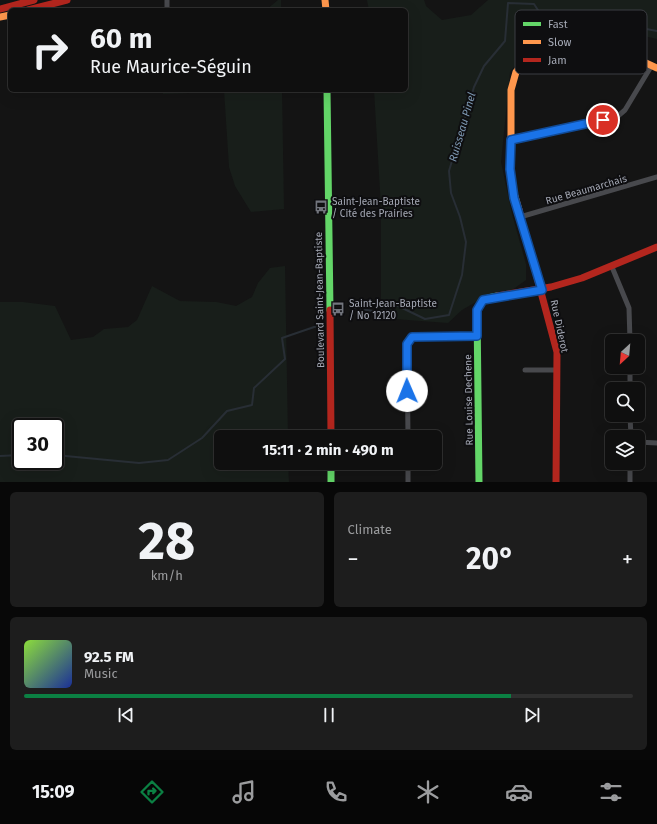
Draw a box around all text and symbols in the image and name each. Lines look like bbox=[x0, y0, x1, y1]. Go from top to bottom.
legend bbox=[515, 10, 647, 74]
text: Fast bbox=[548, 18, 568, 31]
text: 60 m bbox=[90, 22, 152, 55]
icon: right bbox=[24, 24, 76, 76]
text: Slow bbox=[548, 36, 572, 49]
text: Jam bbox=[548, 54, 567, 67]
text: Rue Maurice-Séguin bbox=[90, 56, 252, 78]
water label: Ruisseau Pinel bbox=[446, 91, 479, 163]
pin bbox=[586, 103, 620, 137]
icon: arrive bbox=[592, 109, 614, 131]
street label: Rue Beaumarchais bbox=[544, 173, 629, 207]
place label: Saint-Jean-Baptiste / Cité des Prairies bbox=[332, 196, 420, 220]
bus stop icon: Saint-Jean-Baptiste / Cité des Prairies bbox=[313, 199, 329, 215]
street label: Boulevard Saint-Jean-Baptiste bbox=[313, 232, 327, 368]
place label: Saint-Jean-Baptiste / No 12120 bbox=[349, 298, 437, 322]
street label: Rue Diderot bbox=[548, 299, 571, 354]
bus stop icon: Saint-Jean-Baptiste / No 12120 bbox=[330, 301, 346, 317]
north arrow bbox=[605, 334, 645, 374]
map controls bbox=[605, 334, 645, 470]
street label: Rue Louise Dechene bbox=[462, 354, 476, 446]
position arrow bbox=[386, 370, 428, 412]
button: search bbox=[605, 382, 645, 422]
speed limit sign: 30 bbox=[12, 418, 64, 470]
button: layers bbox=[605, 430, 645, 470]
text: 15:11 · 2 min · 490 m bbox=[262, 441, 394, 459]
text: 28 bbox=[138, 510, 195, 573]
text: Climate bbox=[348, 522, 392, 537]
text: 20° bbox=[466, 541, 515, 577]
text: − bbox=[348, 546, 359, 573]
text: + bbox=[622, 546, 633, 573]
text: km/h bbox=[151, 568, 183, 583]
text: 92.5 FM bbox=[84, 648, 134, 666]
text: Music bbox=[84, 666, 118, 681]
icon: previous bbox=[115, 704, 137, 726]
icon: pause bbox=[318, 704, 340, 726]
icon: next bbox=[521, 704, 543, 726]
icon: directions bbox=[138, 778, 166, 806]
icon: music bbox=[230, 778, 258, 806]
icon: phone bbox=[322, 778, 350, 806]
icon: climate bbox=[414, 778, 442, 806]
icon: car bbox=[505, 778, 533, 806]
icon: filters bbox=[597, 778, 625, 806]
text: 15:09 bbox=[32, 781, 75, 803]

